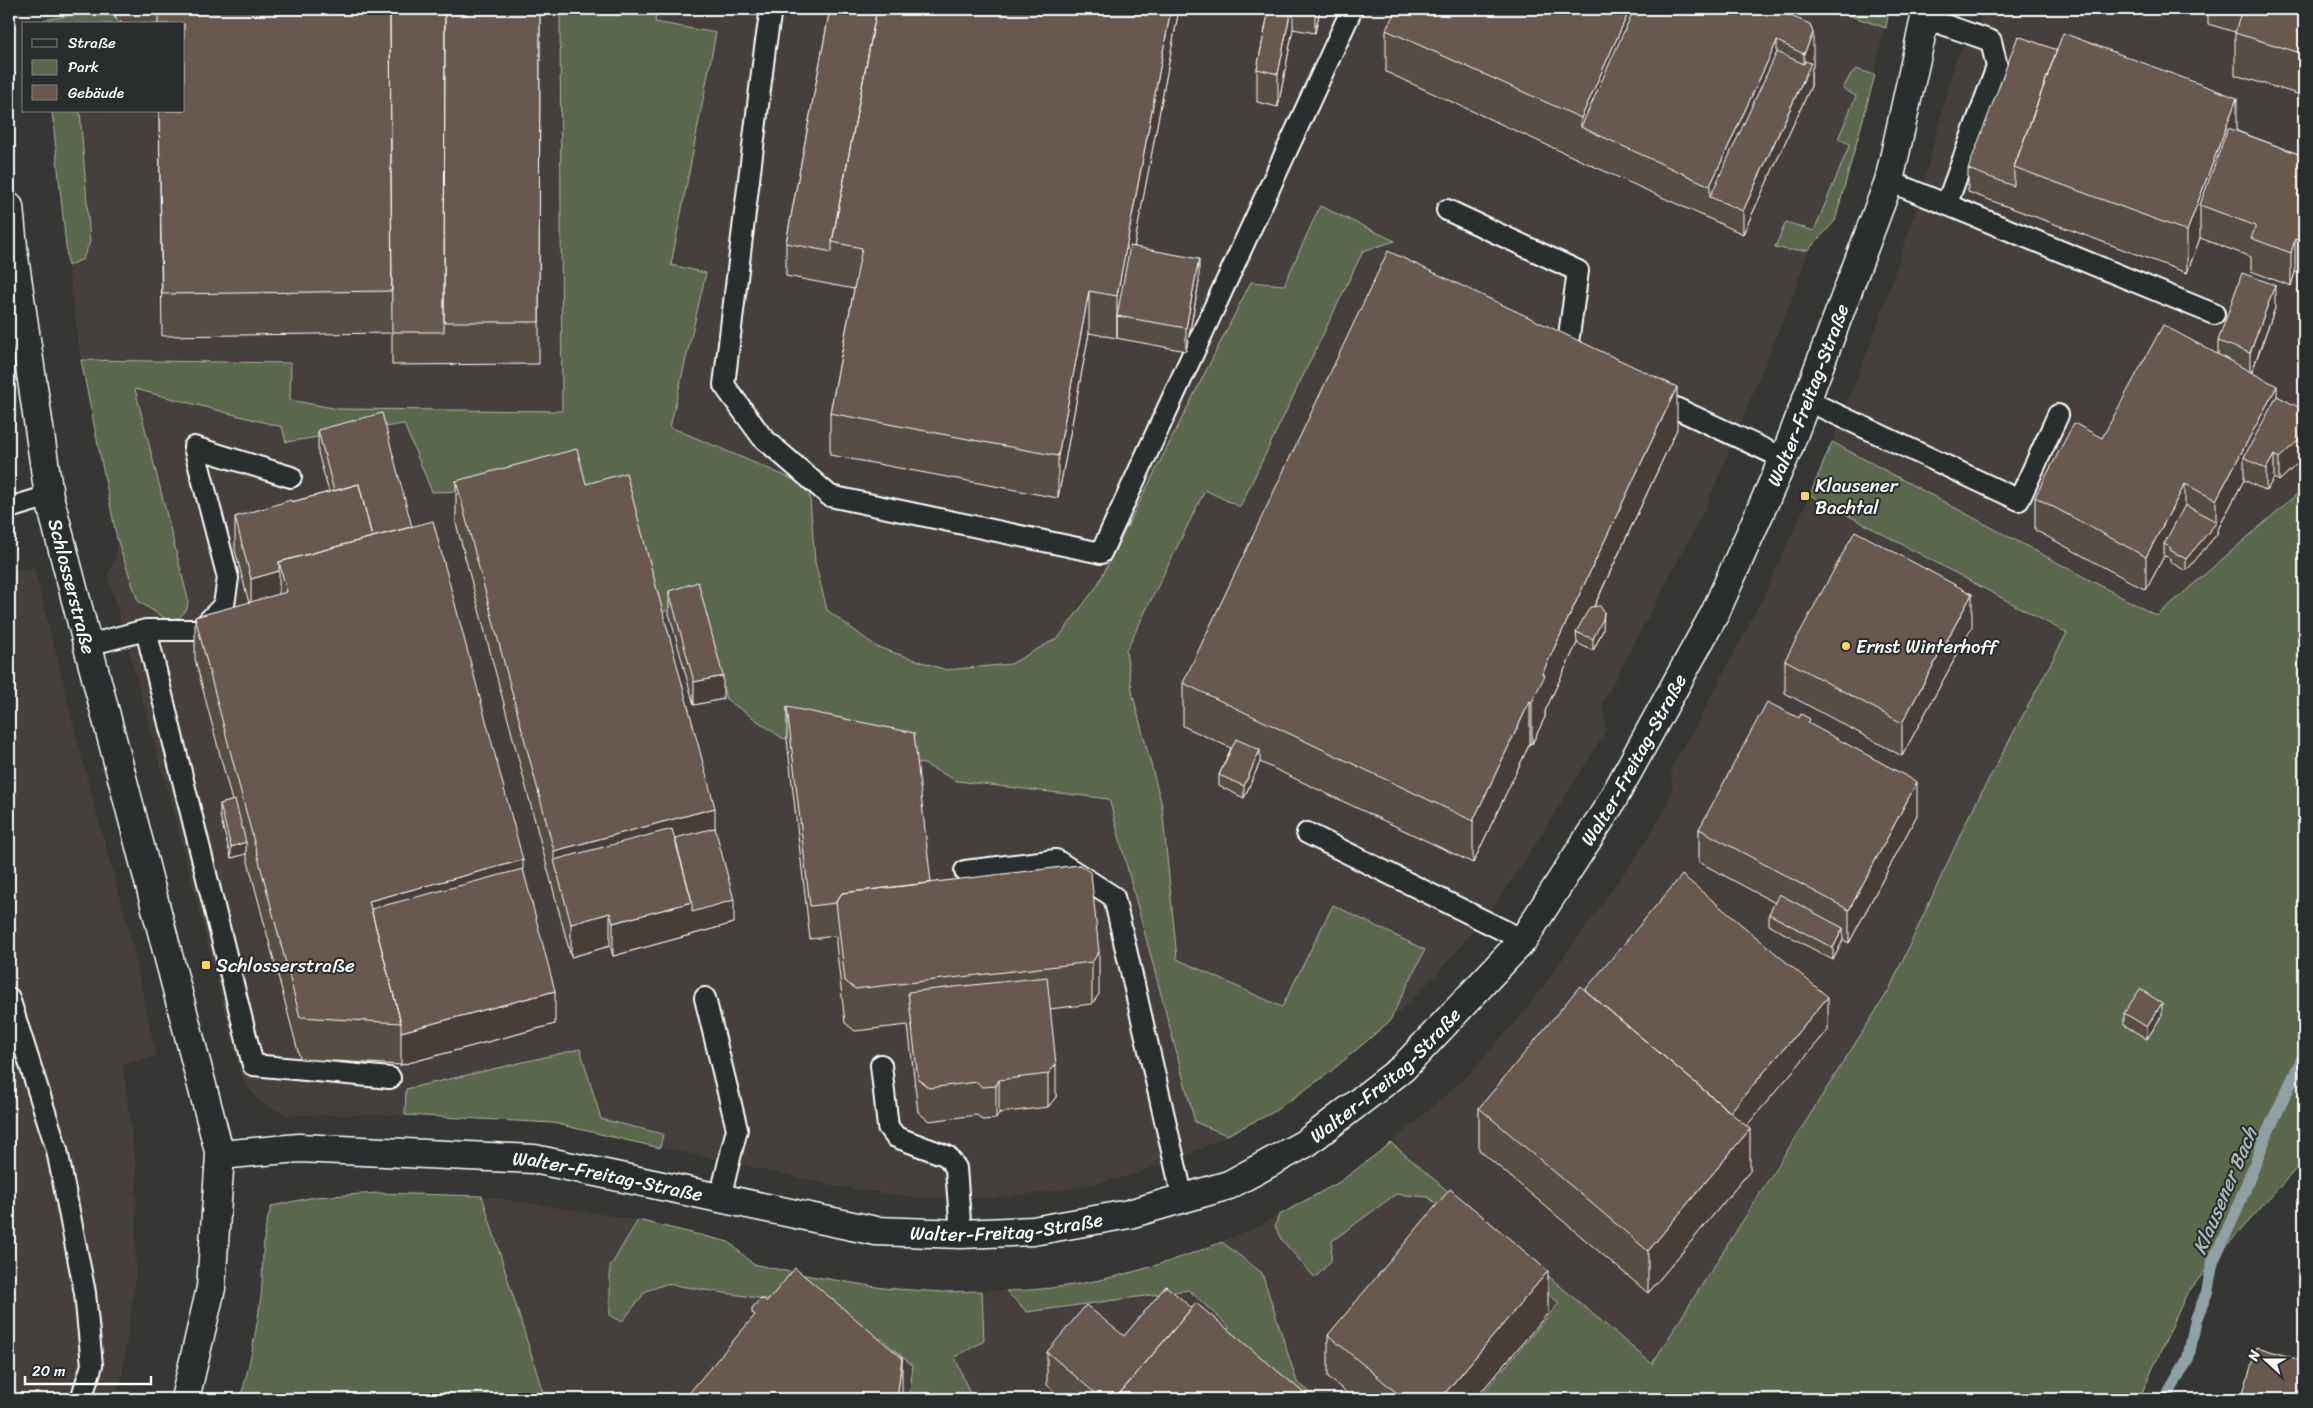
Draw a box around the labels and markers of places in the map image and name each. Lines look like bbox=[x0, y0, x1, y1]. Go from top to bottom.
place label: Klausener Bachtal bbox=[1815, 469, 1899, 524]
marker: Klausener Bachtal bbox=[1799, 490, 1811, 502]
place label: Ernst Winterhoff bbox=[1856, 630, 2000, 663]
marker: Ernst Winterhoff bbox=[1840, 640, 1852, 652]
place label: Schlosserstraße bbox=[216, 949, 355, 982]
marker: Schlosserstraße bbox=[200, 959, 212, 971]

